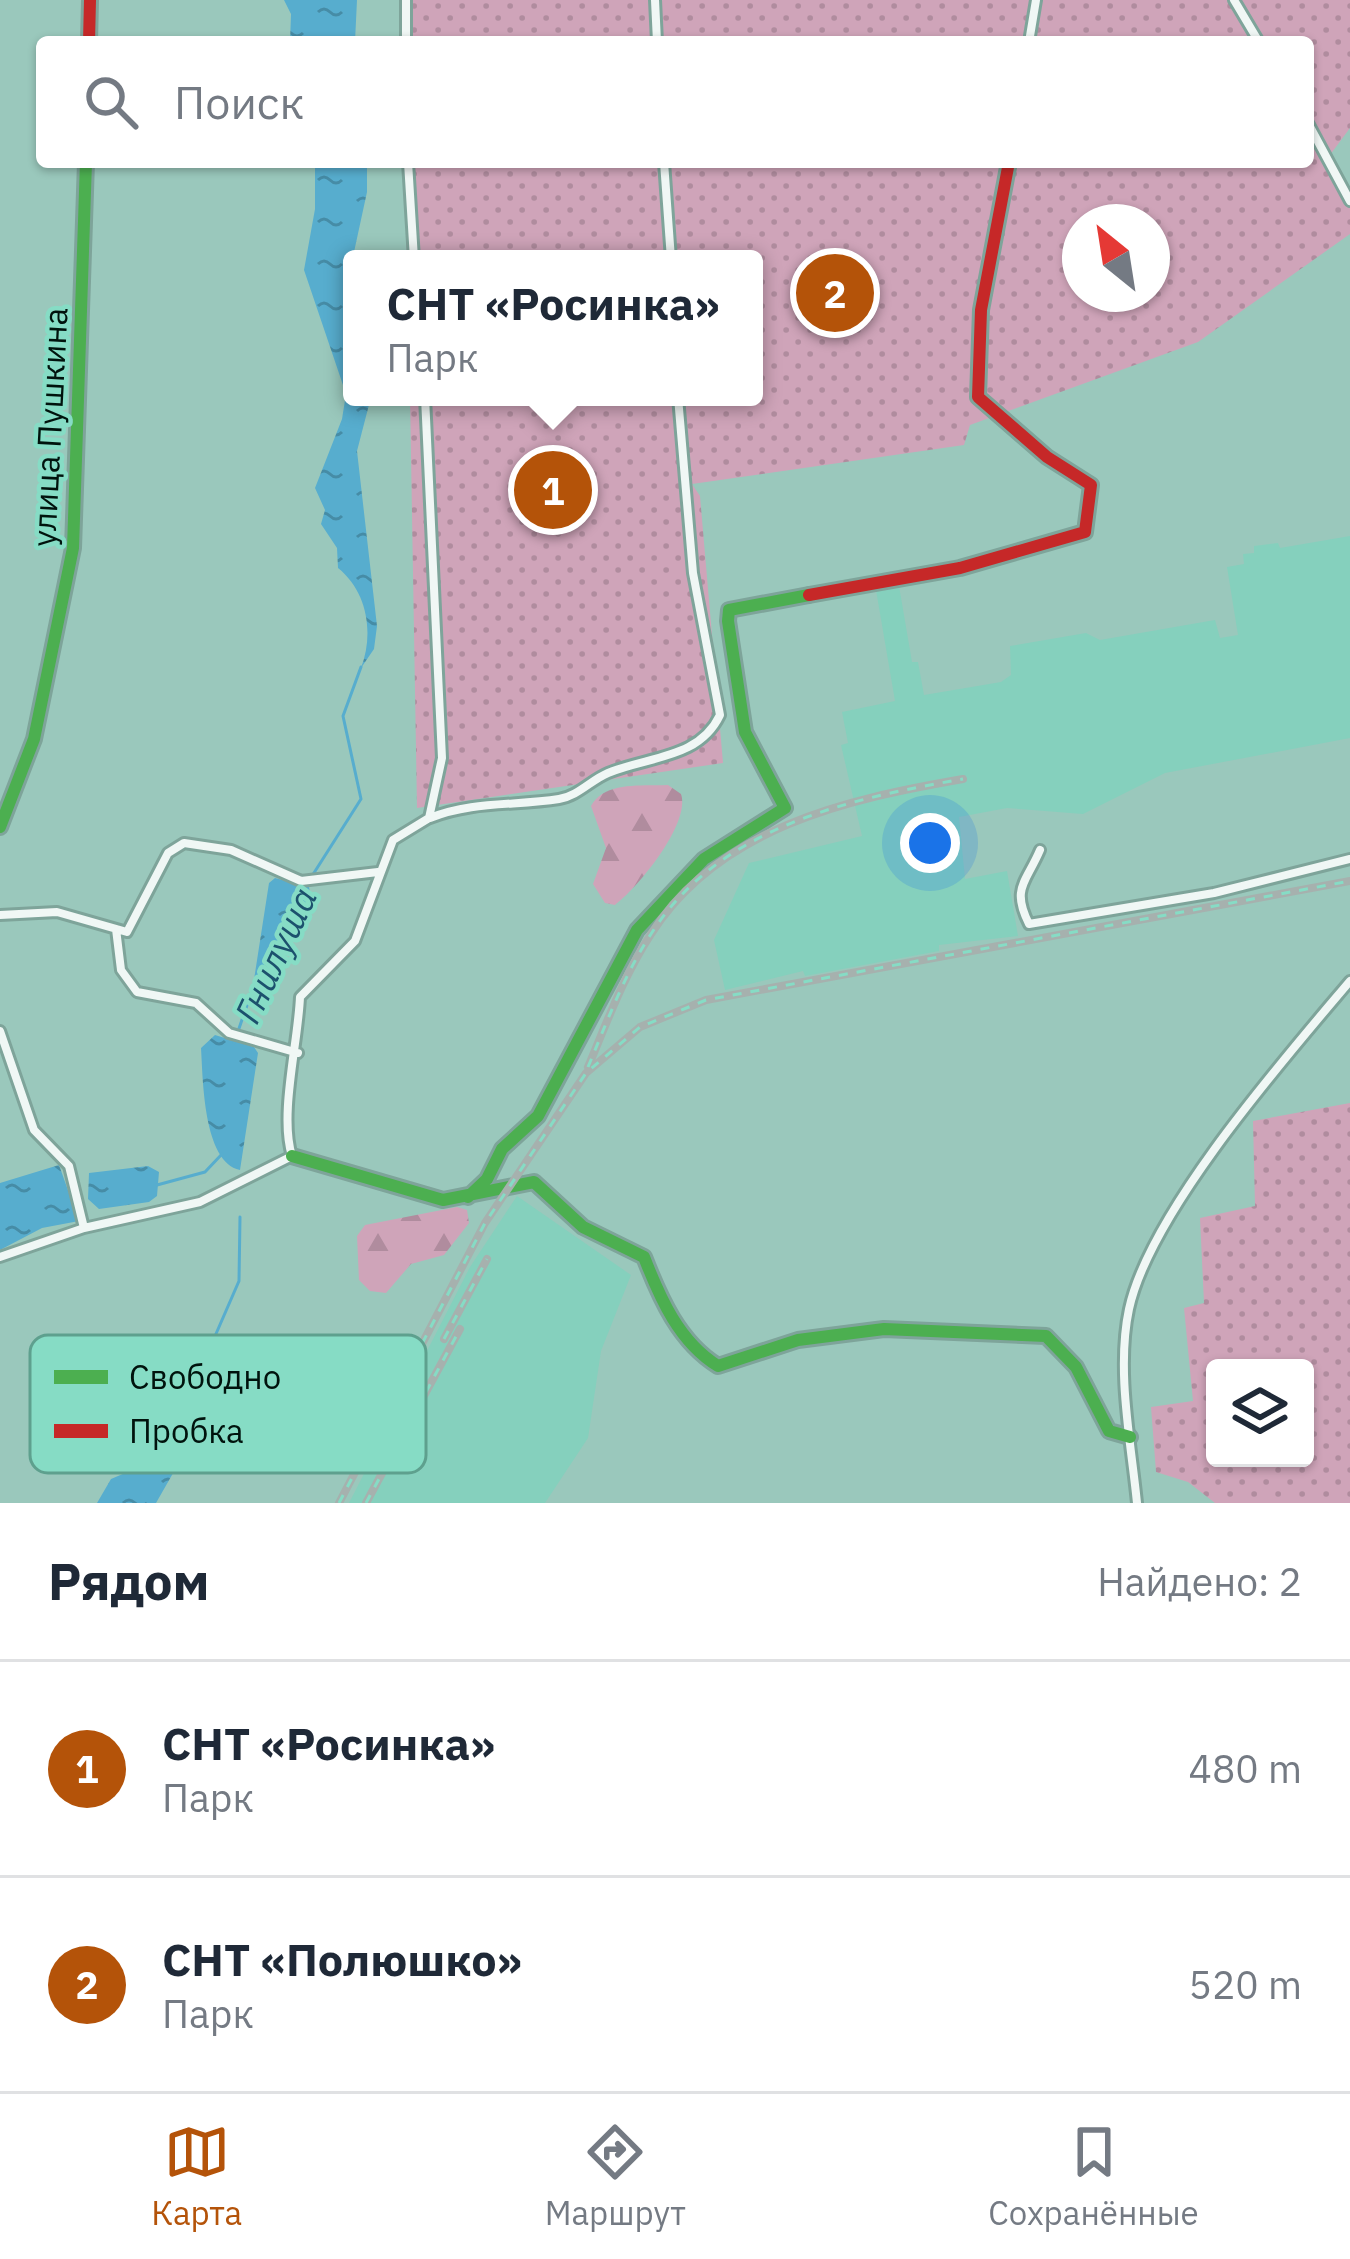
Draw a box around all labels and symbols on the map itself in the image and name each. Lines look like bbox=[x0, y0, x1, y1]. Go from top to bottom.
north arrow bbox=[1062, 204, 1170, 312]
pin: 2 bbox=[796, 248, 874, 338]
street label: улица Пушкина bbox=[21, 306, 77, 548]
pin: 1 bbox=[514, 445, 592, 535]
your location bbox=[900, 813, 960, 873]
water label: Гнилуша bbox=[223, 880, 327, 1030]
legend bbox=[30, 1335, 426, 1473]
text: Свободно bbox=[129, 1355, 281, 1398]
text: Пробка bbox=[129, 1409, 244, 1452]

